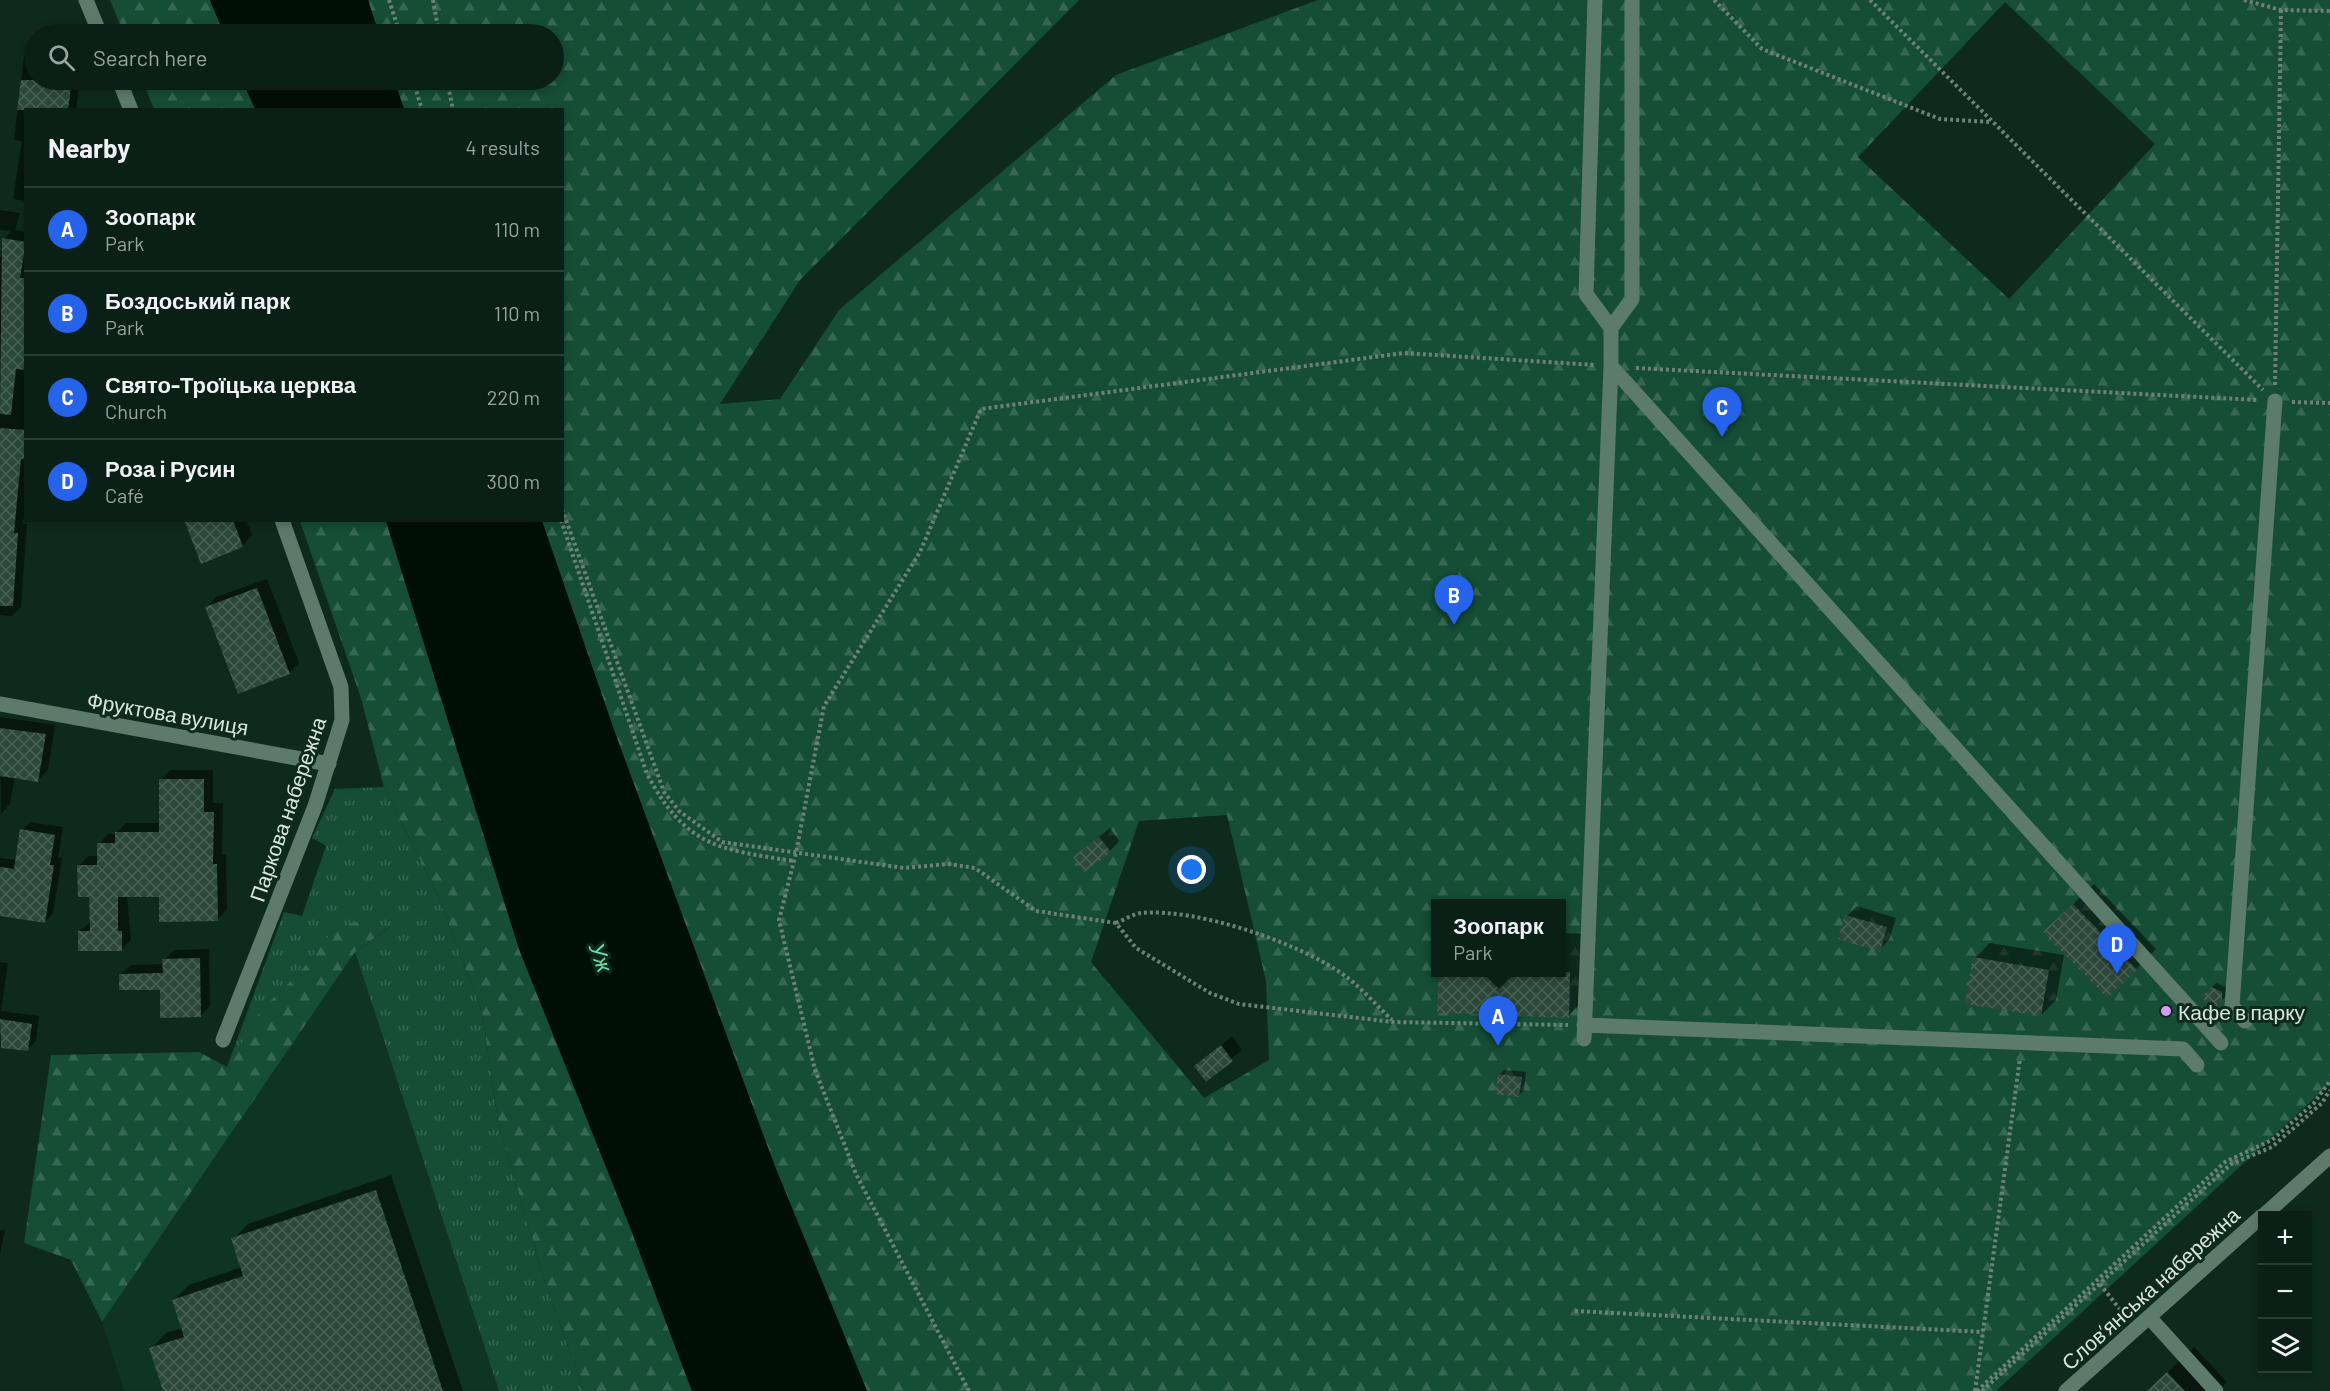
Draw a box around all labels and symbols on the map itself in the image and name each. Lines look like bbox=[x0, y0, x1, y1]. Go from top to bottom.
pin: C bbox=[1702, 388, 1742, 437]
pin: B bbox=[1434, 576, 1474, 625]
street label: Фруктова вулиця bbox=[85, 687, 251, 739]
street label: Паркова набережна bbox=[244, 713, 330, 905]
your location bbox=[1177, 855, 1206, 884]
pin: D bbox=[2098, 924, 2136, 974]
water label: Уж bbox=[584, 938, 619, 976]
pin: A bbox=[1478, 996, 1518, 1046]
place label: Кафе в парку bbox=[2178, 999, 2306, 1024]
marker: Кафе в парку bbox=[2159, 1004, 2173, 1018]
street label: Словʼянська набережна bbox=[2056, 1201, 2244, 1374]

